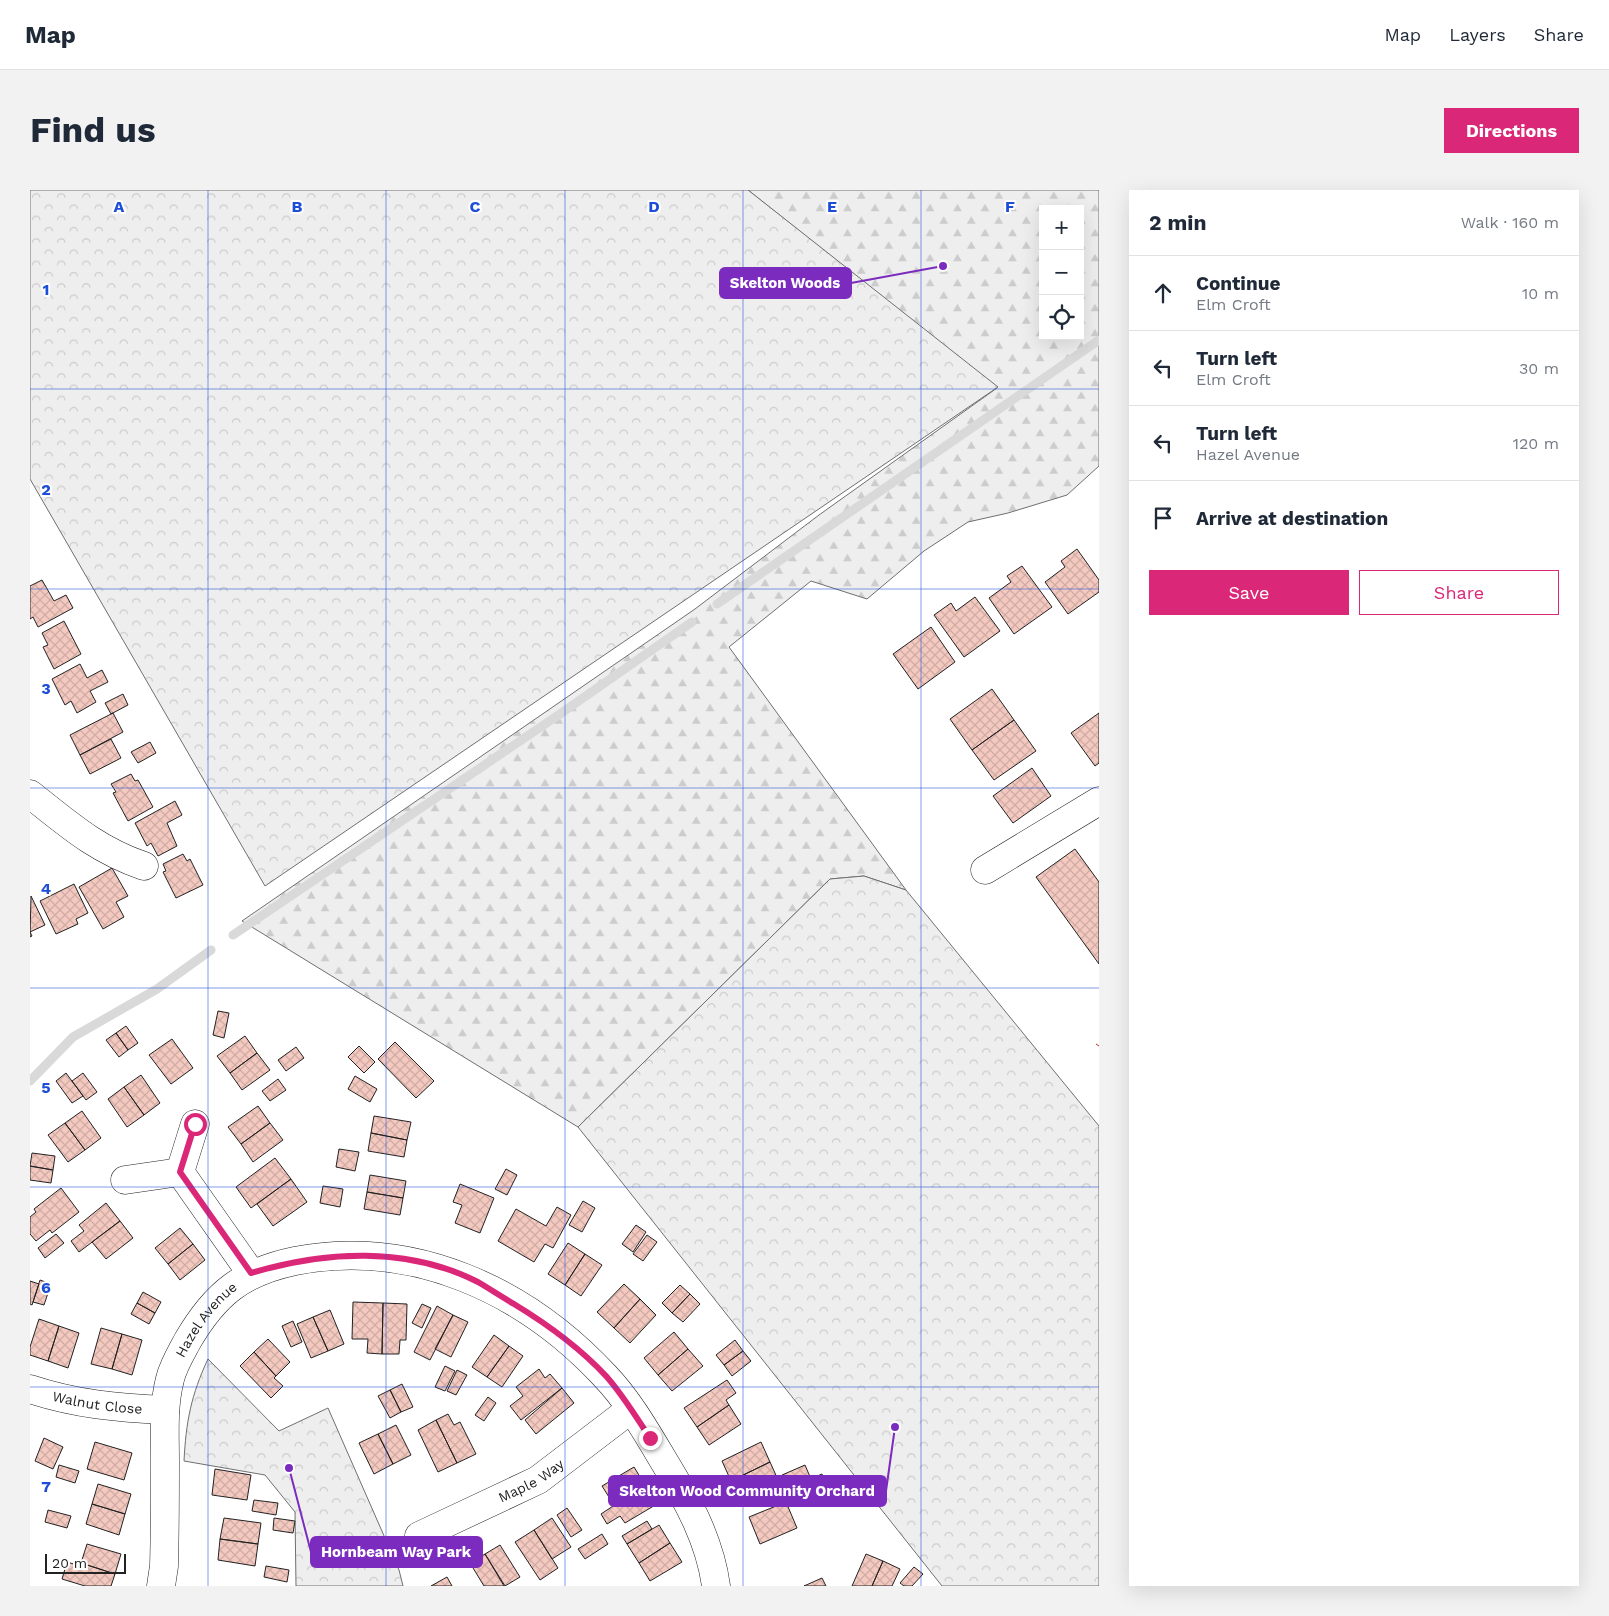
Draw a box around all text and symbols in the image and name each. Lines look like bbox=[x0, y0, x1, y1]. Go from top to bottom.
text: Map bbox=[25, 21, 76, 49]
text: Map bbox=[1384, 24, 1421, 45]
text: Layers bbox=[1449, 24, 1506, 45]
text: Share bbox=[1534, 24, 1584, 45]
button: Directions bbox=[1444, 108, 1579, 153]
text: Find us bbox=[30, 109, 156, 151]
text: A bbox=[114, 197, 125, 216]
text: B bbox=[292, 197, 303, 216]
text: C bbox=[470, 197, 481, 216]
text: D bbox=[648, 197, 660, 216]
text: E bbox=[827, 197, 837, 216]
text: F bbox=[1005, 197, 1015, 216]
map controls bbox=[1039, 205, 1084, 340]
button: + bbox=[1039, 205, 1084, 250]
text: 2 min bbox=[1149, 210, 1206, 235]
text: Walk · 160 m bbox=[1461, 213, 1559, 232]
button: − bbox=[1039, 250, 1084, 295]
callout: Skelton Woods bbox=[720, 268, 851, 298]
text: Continue bbox=[1196, 272, 1280, 295]
text: Skelton Woods bbox=[730, 274, 840, 292]
icon: ahead bbox=[1149, 279, 1177, 307]
text: 1 bbox=[43, 280, 49, 299]
text: 10 m bbox=[1522, 284, 1559, 303]
button: locate bbox=[1039, 295, 1084, 340]
text: Elm Croft bbox=[1196, 295, 1271, 314]
text: Turn left bbox=[1196, 347, 1277, 370]
icon: left bbox=[1149, 354, 1177, 382]
text: 30 m bbox=[1519, 359, 1559, 378]
text: Elm Croft bbox=[1196, 370, 1271, 389]
text: Turn left bbox=[1196, 422, 1277, 445]
icon: left bbox=[1149, 429, 1177, 457]
text: 120 m bbox=[1513, 434, 1559, 453]
text: Hazel Avenue bbox=[1196, 445, 1300, 464]
text: 2 bbox=[41, 480, 51, 499]
icon: arrive bbox=[1149, 504, 1177, 532]
text: Arrive at destination bbox=[1196, 507, 1388, 530]
button: Save bbox=[1149, 570, 1349, 615]
button: Share bbox=[1359, 570, 1559, 615]
text: 3 bbox=[41, 679, 51, 698]
text: 4 bbox=[41, 879, 51, 898]
text: 5 bbox=[41, 1078, 51, 1097]
route start bbox=[184, 1113, 207, 1136]
text: 6 bbox=[41, 1278, 51, 1297]
street label: Hazel Avenue bbox=[172, 1279, 240, 1360]
street label: Walnut Close bbox=[51, 1388, 143, 1417]
route end bbox=[639, 1427, 662, 1450]
street label: Maple Way bbox=[496, 1455, 567, 1506]
callout: Skelton Wood Community Orchard bbox=[609, 1476, 886, 1506]
text: 7 bbox=[41, 1477, 51, 1496]
text: Skelton Wood Community Orchard bbox=[619, 1482, 875, 1500]
callout: Hornbeam Way Park bbox=[311, 1537, 482, 1567]
text: Hornbeam Way Park bbox=[321, 1543, 472, 1561]
scale bar bbox=[45, 1551, 126, 1574]
text: 20 m bbox=[52, 1555, 87, 1571]

